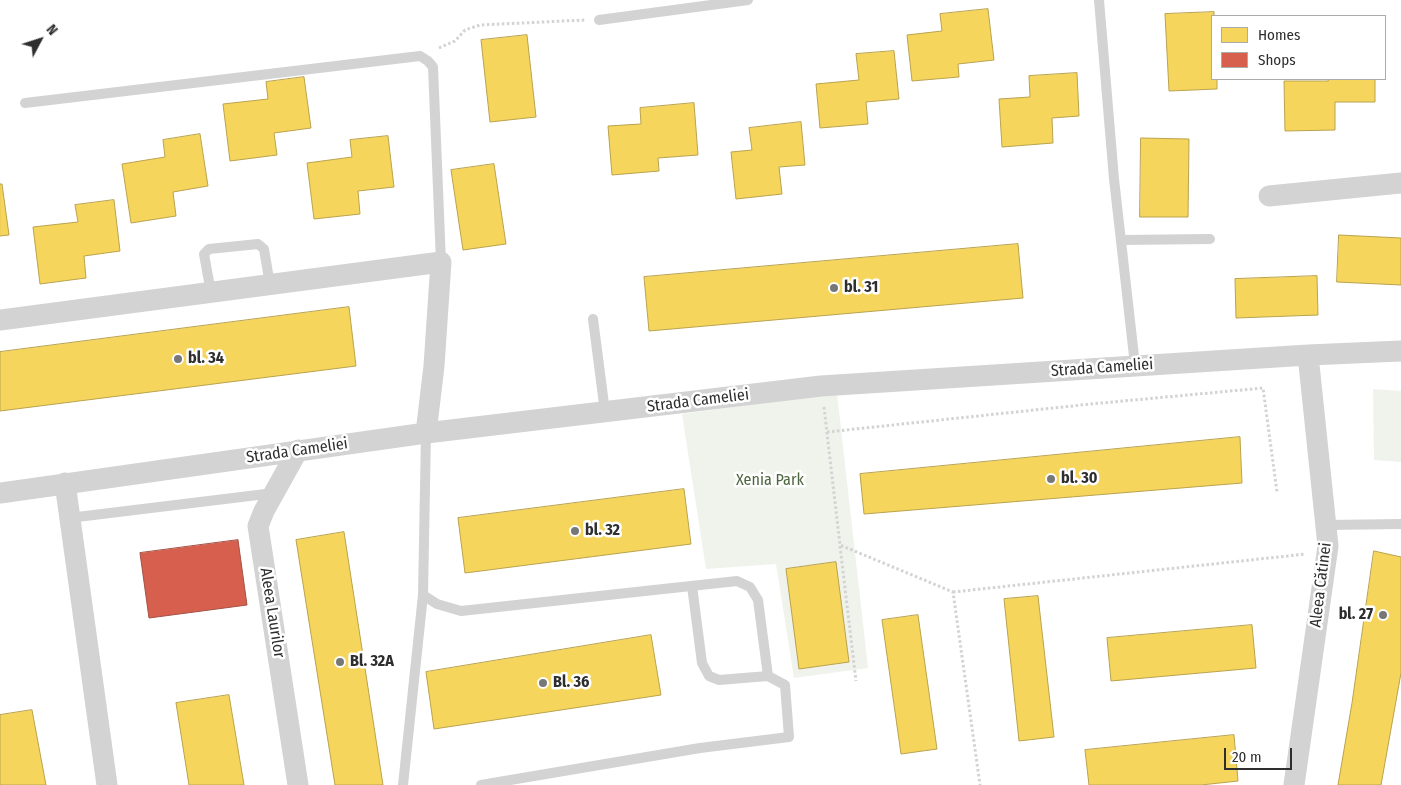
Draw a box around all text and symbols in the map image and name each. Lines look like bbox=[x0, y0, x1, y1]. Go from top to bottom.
north arrow bbox=[15, 15, 65, 65]
legend bbox=[1211, 15, 1386, 80]
text: N bbox=[43, 21, 61, 39]
text: Homes bbox=[1258, 26, 1300, 44]
text: Shops bbox=[1258, 51, 1296, 69]
place label: bl. 31 bbox=[844, 278, 878, 298]
marker: bl. 31 bbox=[828, 282, 840, 294]
place label: bl. 34 bbox=[188, 349, 224, 369]
marker: bl. 34 bbox=[172, 353, 184, 365]
street label: Strada Cameliei bbox=[1050, 355, 1154, 381]
street label: Strada Cameliei bbox=[646, 385, 750, 417]
street label: Strada Cameliei bbox=[245, 434, 349, 468]
place label: bl. 30 bbox=[1061, 469, 1097, 489]
park label: Xenia Park bbox=[736, 471, 804, 491]
marker: bl. 30 bbox=[1045, 473, 1057, 485]
place label: bl. 32 bbox=[585, 521, 620, 541]
marker: bl. 32 bbox=[569, 525, 581, 537]
street label: Aleea Cătinei bbox=[1306, 542, 1336, 628]
street label: Aleea Laurilor bbox=[255, 567, 289, 659]
place label: bl. 27 bbox=[1339, 605, 1373, 625]
marker: bl. 27 bbox=[1377, 609, 1389, 621]
place label: Bl. 32A bbox=[350, 652, 394, 672]
marker: Bl. 32A bbox=[334, 656, 346, 668]
place label: Bl. 36 bbox=[553, 673, 589, 693]
marker: Bl. 36 bbox=[537, 677, 549, 689]
scale bar bbox=[1226, 738, 1294, 770]
text: 20 m bbox=[1232, 748, 1262, 766]

